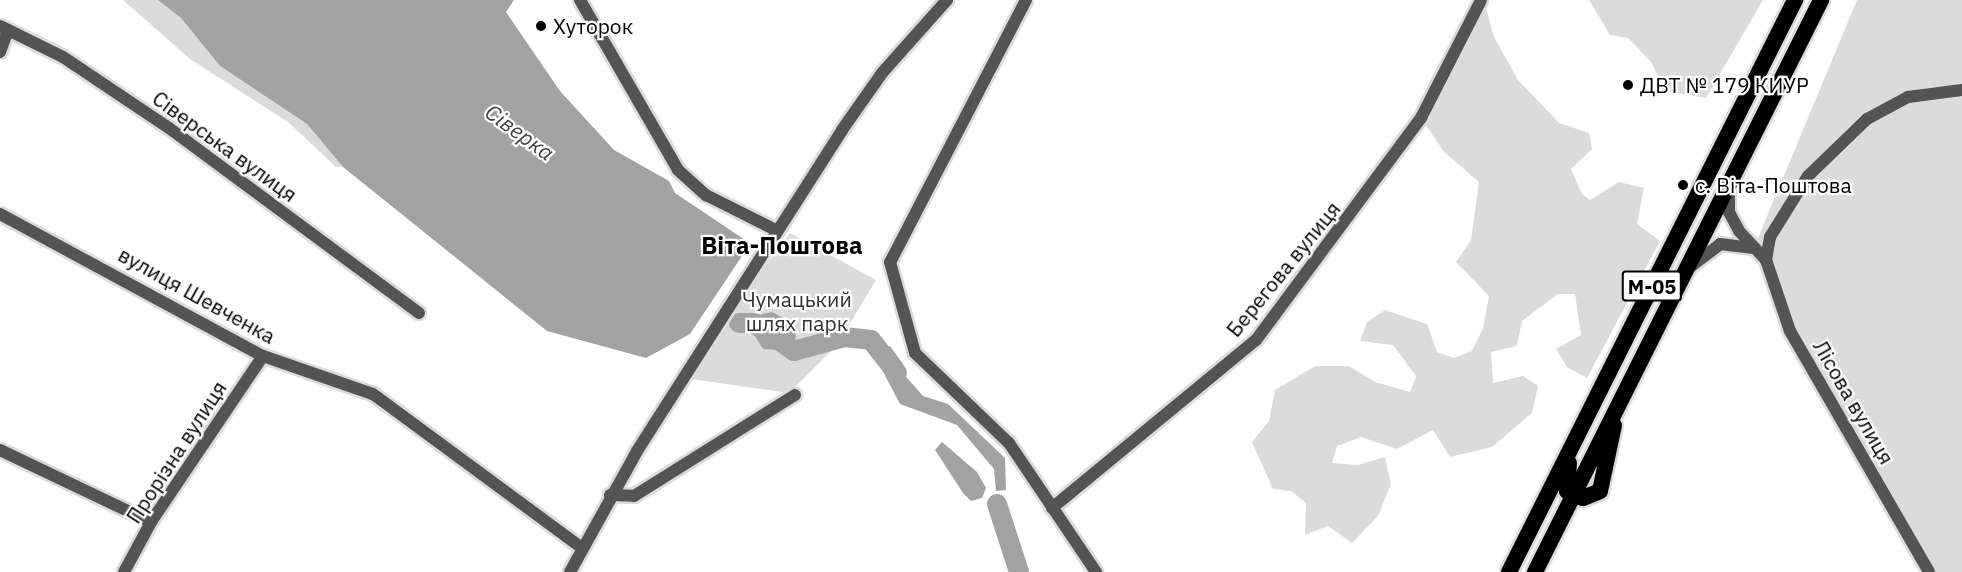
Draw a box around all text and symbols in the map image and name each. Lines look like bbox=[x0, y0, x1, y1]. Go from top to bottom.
place label: Хуторок bbox=[553, 13, 633, 39]
marker: Хуторок bbox=[534, 19, 548, 33]
place label: ДВТ № 179 КИУР bbox=[1640, 72, 1809, 98]
marker: ДВТ № 179 КИУР bbox=[1621, 78, 1635, 92]
street label: Сіверська вулиця bbox=[148, 85, 302, 207]
water label: Сіверка bbox=[480, 98, 560, 166]
place label: с. Віта-Поштова bbox=[1695, 172, 1852, 198]
marker: с. Віта-Поштова bbox=[1676, 178, 1690, 192]
street label: Берегова вулиця bbox=[1221, 196, 1345, 342]
district label: Віта-Поштова bbox=[701, 232, 863, 260]
street label: вулиця Шевченка bbox=[114, 241, 280, 349]
road number: М-05 bbox=[1620, 269, 1684, 303]
park label: Чумацький шлях парк bbox=[742, 286, 852, 336]
street label: Лісова вулиця bbox=[1808, 335, 1900, 469]
street label: Прорізна вулиця bbox=[121, 376, 231, 528]

